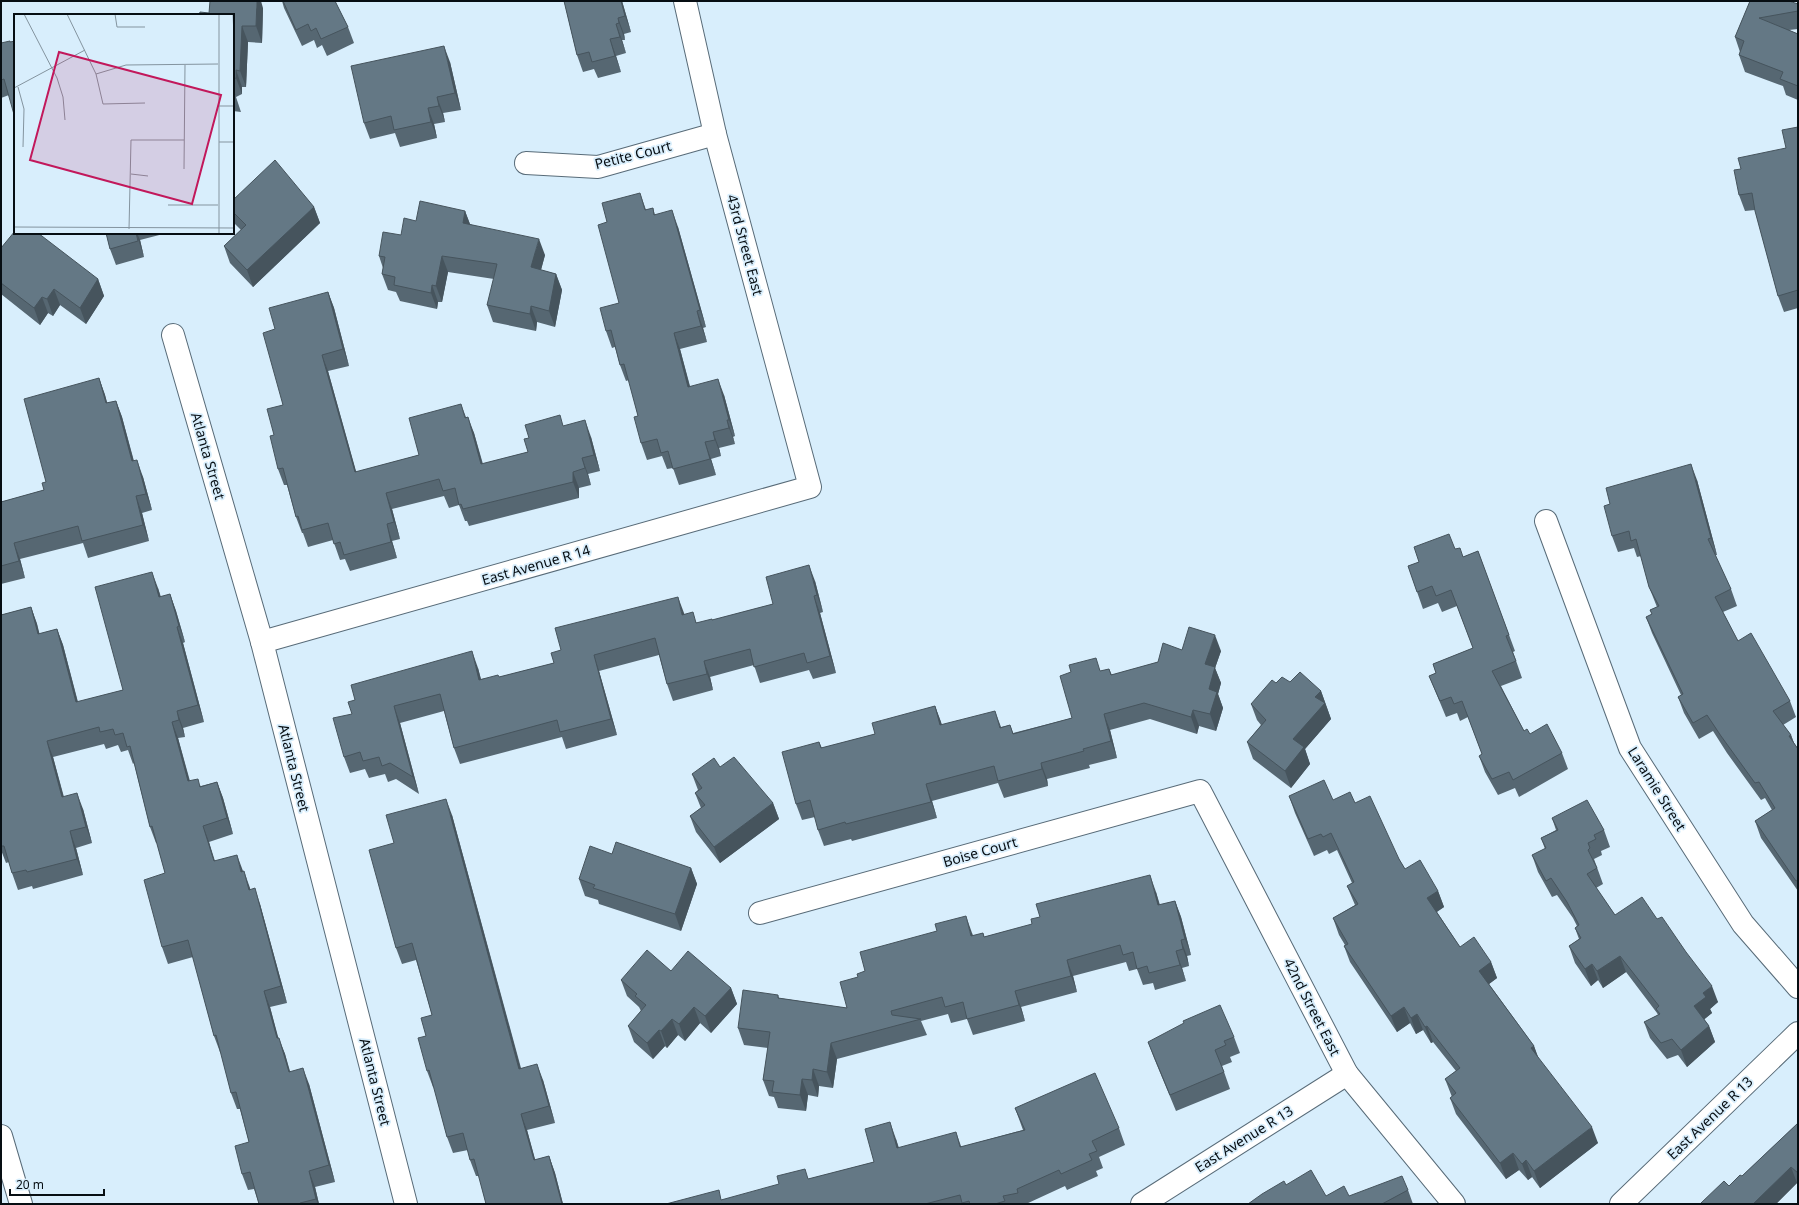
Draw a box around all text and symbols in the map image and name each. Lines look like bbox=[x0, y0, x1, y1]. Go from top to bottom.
inset map bbox=[14, 14, 234, 234]
street label: Petite Court bbox=[593, 136, 673, 173]
street label: 43rd Street East bbox=[723, 192, 768, 298]
street label: Atlanta Street bbox=[187, 410, 230, 502]
street label: East Avenue R 14 bbox=[479, 540, 592, 589]
street label: Atlanta Street bbox=[274, 722, 315, 814]
street label: Laramie Street bbox=[1624, 743, 1691, 834]
street label: Boise Court bbox=[941, 832, 1019, 871]
street label: 42nd Street East bbox=[1280, 955, 1345, 1059]
street label: Atlanta Street bbox=[355, 1036, 396, 1128]
street label: East Avenue R 13 bbox=[1663, 1072, 1757, 1163]
street label: East Avenue R 13 bbox=[1191, 1101, 1296, 1176]
scale bar bbox=[10, 1171, 104, 1197]
text: 20 m bbox=[16, 1176, 44, 1193]

